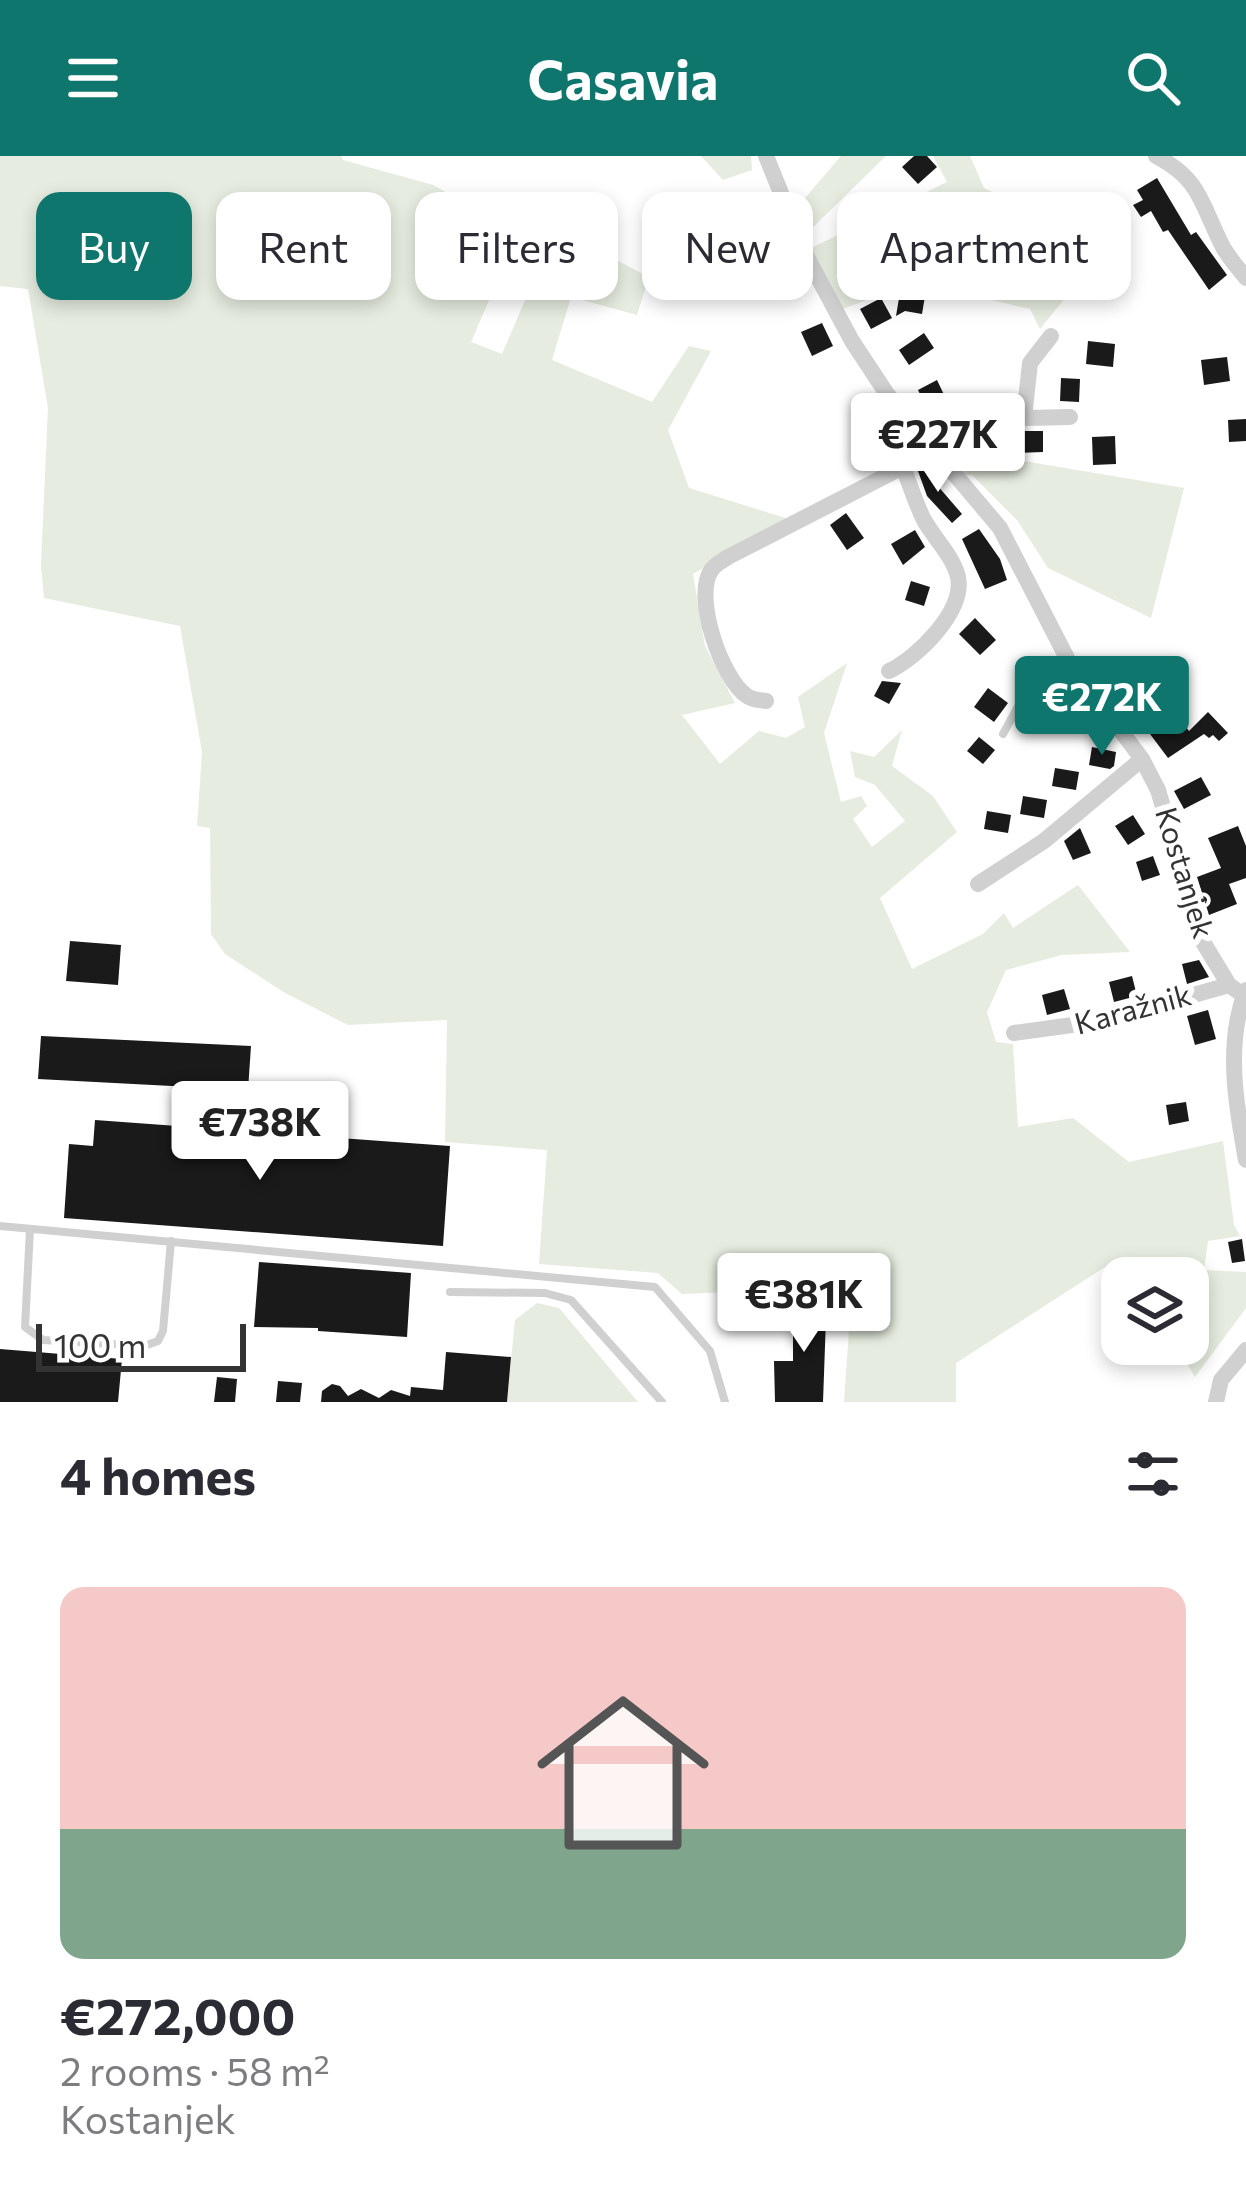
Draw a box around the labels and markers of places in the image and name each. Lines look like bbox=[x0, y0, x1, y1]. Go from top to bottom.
pin: €227K bbox=[854, 393, 1022, 495]
pin: €272K bbox=[1018, 656, 1186, 758]
pin: €738K bbox=[176, 1081, 344, 1183]
pin: €381K bbox=[720, 1253, 888, 1355]

